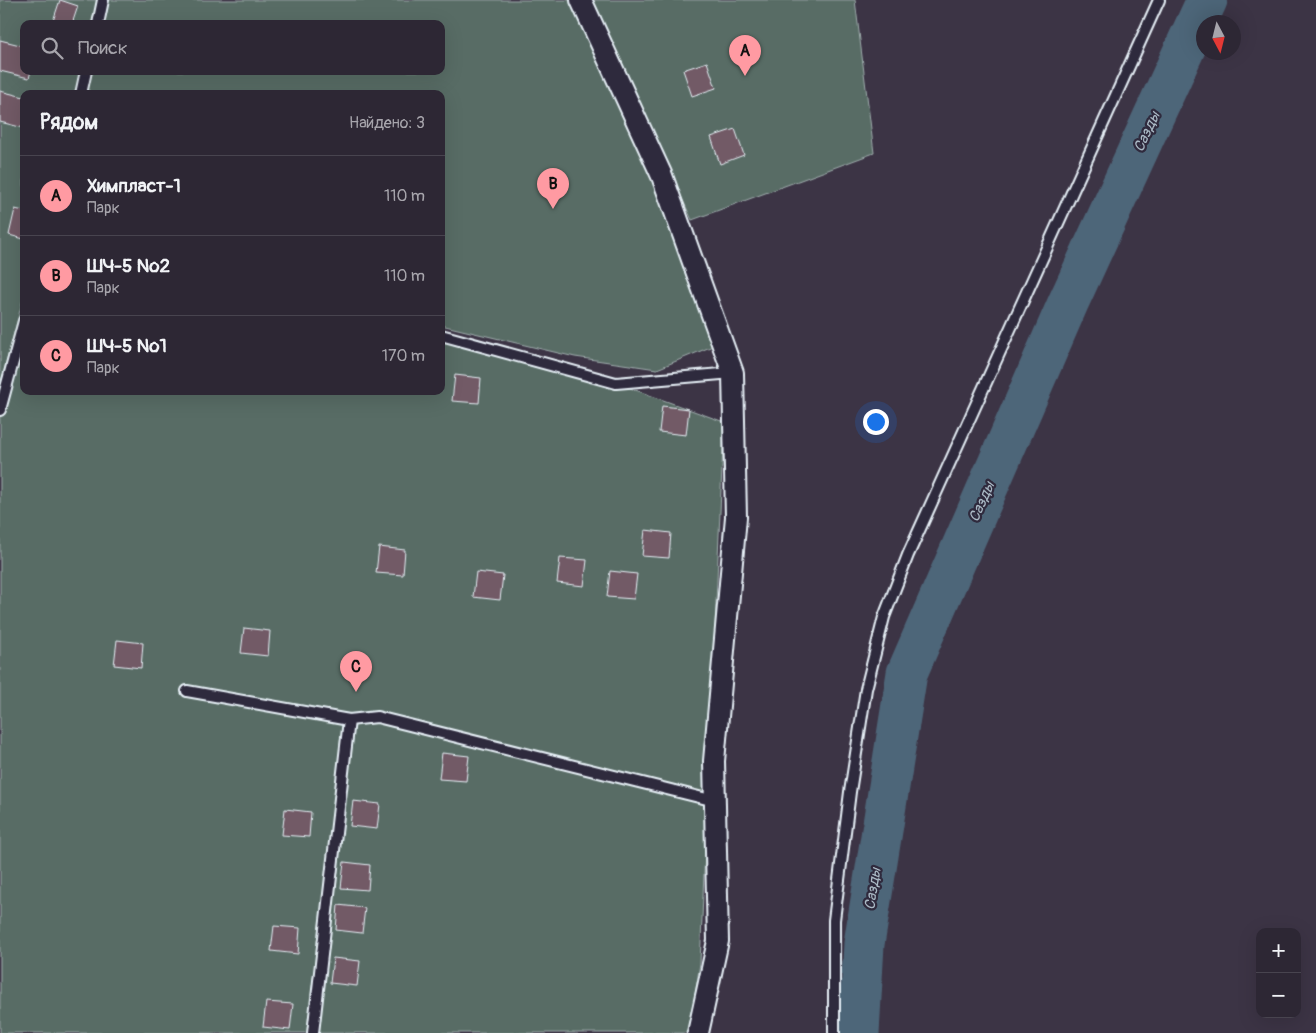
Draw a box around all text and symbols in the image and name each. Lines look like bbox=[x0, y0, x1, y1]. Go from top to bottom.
north arrow bbox=[1196, 15, 1241, 60]
search box bbox=[20, 20, 445, 75]
icon: search bbox=[38, 34, 66, 62]
pin: A bbox=[729, 35, 761, 76]
text: Поиск bbox=[78, 36, 128, 60]
water label: Сазды bbox=[1129, 108, 1165, 155]
text: Рядом bbox=[40, 109, 98, 136]
text: Найдено: 3 bbox=[349, 113, 425, 133]
pin: B bbox=[537, 168, 569, 209]
text: Химпласт-1 bbox=[87, 174, 181, 198]
text: A bbox=[51, 186, 61, 206]
text: 110 m bbox=[384, 186, 425, 206]
text: Парк bbox=[87, 198, 120, 218]
text: ШЧ-5 №2 bbox=[87, 254, 170, 278]
text: B bbox=[51, 266, 61, 286]
text: 110 m bbox=[384, 266, 425, 286]
text: Парк bbox=[87, 278, 120, 298]
text: ШЧ-5 №1 bbox=[87, 334, 167, 358]
text: C bbox=[51, 346, 61, 366]
text: 170 m bbox=[382, 346, 425, 366]
text: Парк bbox=[87, 358, 120, 378]
your location bbox=[863, 409, 889, 435]
water label: Сазды bbox=[965, 478, 1000, 525]
pin: C bbox=[340, 651, 372, 692]
water label: Сазды bbox=[860, 865, 886, 911]
map controls bbox=[1256, 928, 1301, 1018]
button: + bbox=[1256, 928, 1301, 973]
button: − bbox=[1256, 973, 1301, 1018]

